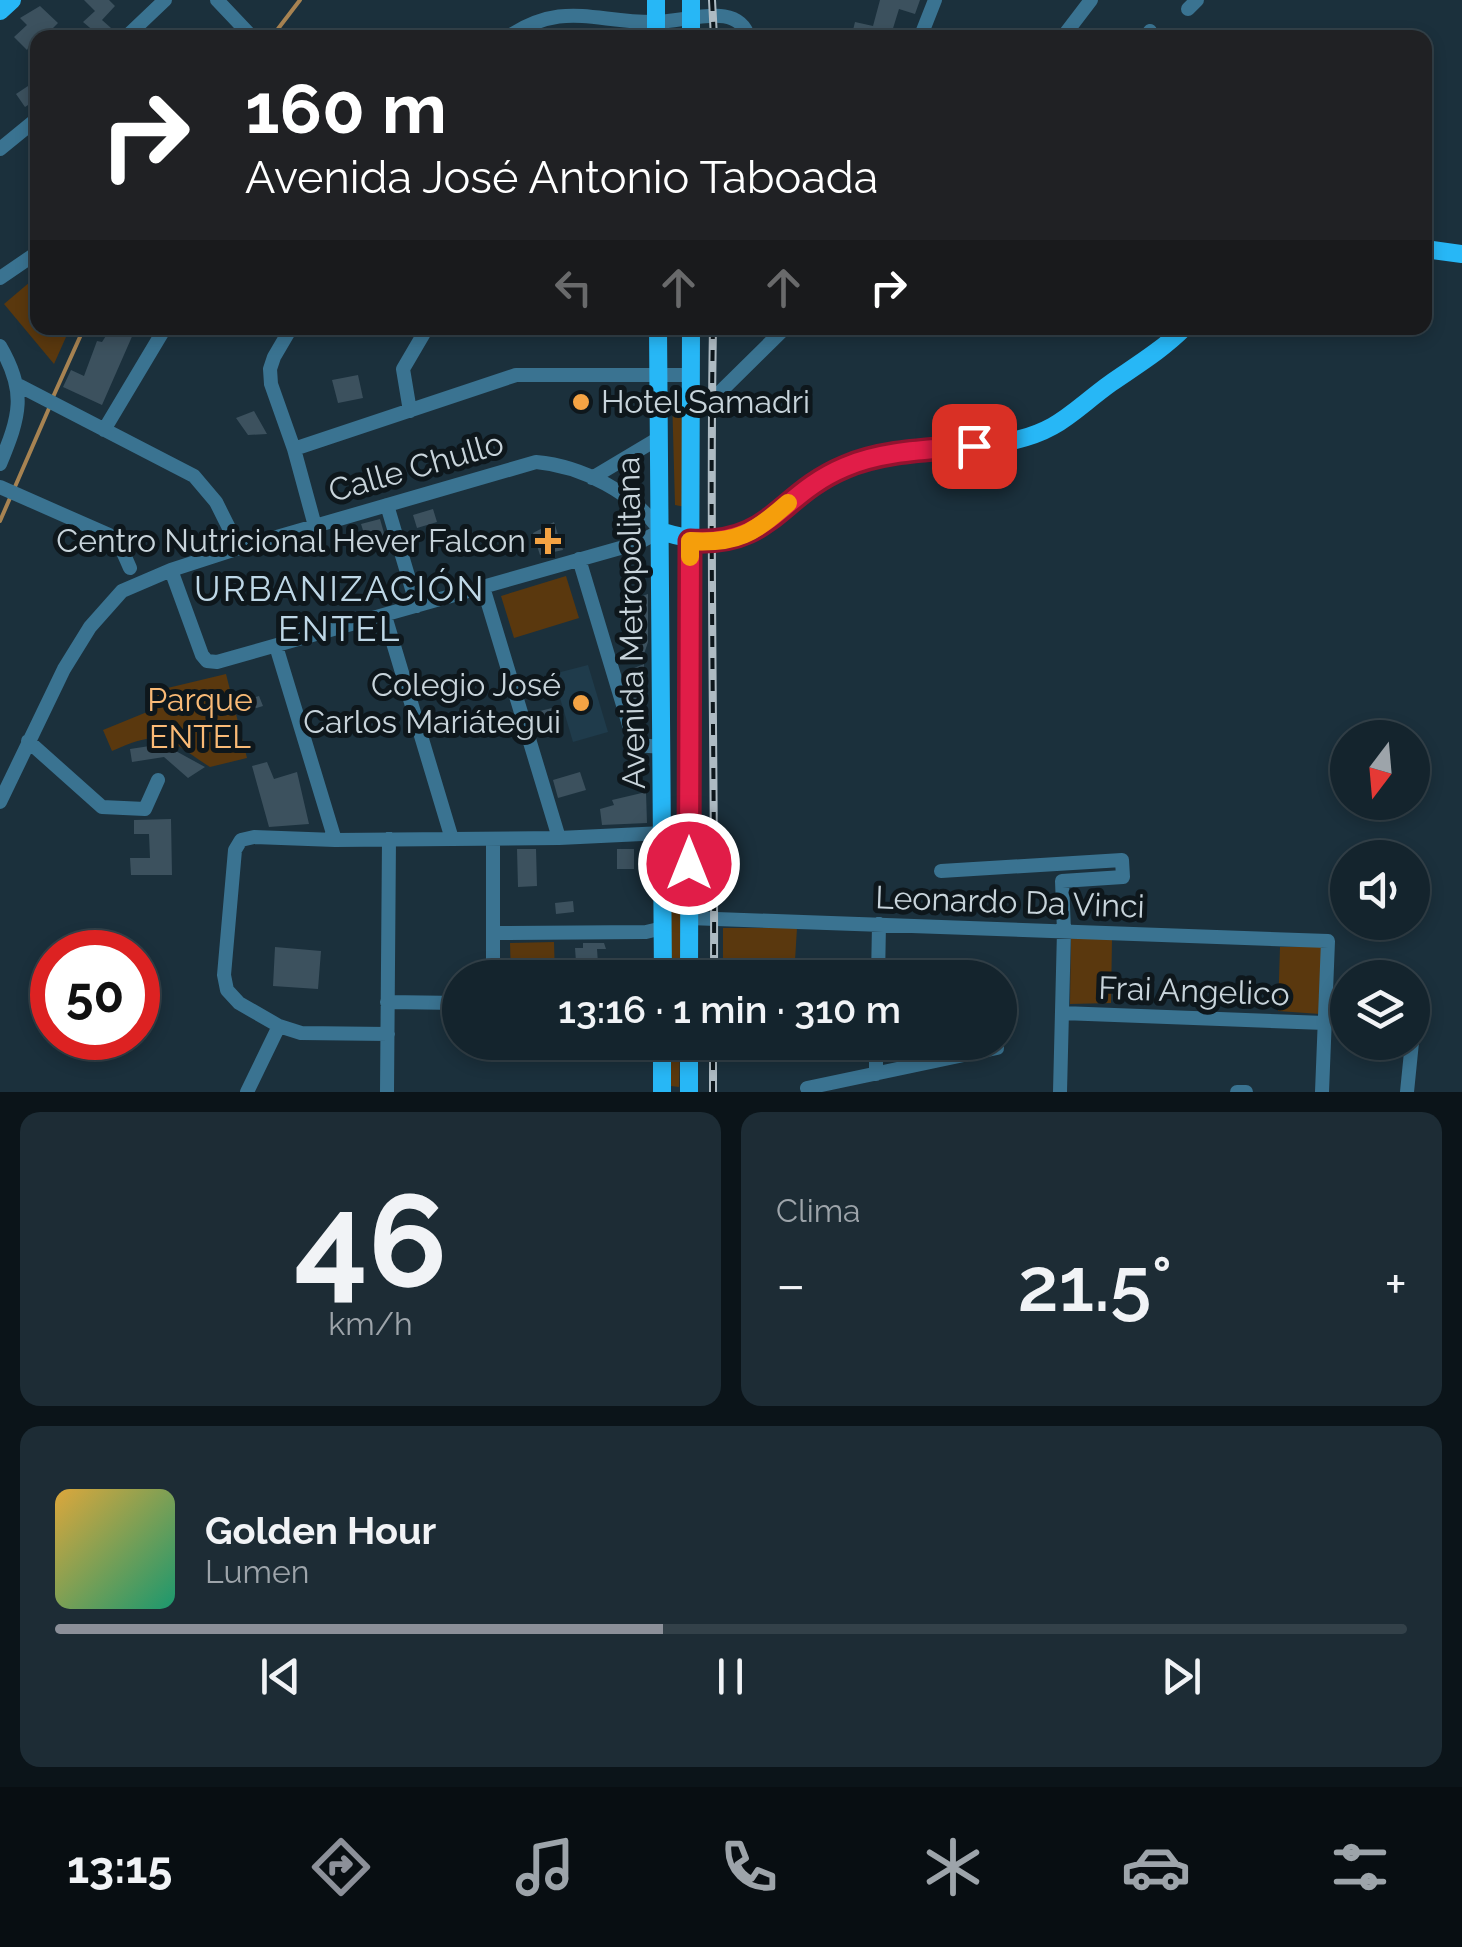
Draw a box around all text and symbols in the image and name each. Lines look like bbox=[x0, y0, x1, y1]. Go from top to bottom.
text: 160 m bbox=[245, 67, 447, 149]
icon: right bbox=[80, 70, 210, 200]
text: Avenida José Antonio Taboada bbox=[245, 151, 878, 204]
icon: left bbox=[546, 260, 601, 315]
icon: ahead bbox=[651, 260, 706, 315]
icon: ahead bbox=[756, 260, 811, 315]
icon: right bbox=[861, 260, 916, 315]
place label: Hotel Samadri bbox=[601, 383, 810, 420]
marker: Hotel Samadri bbox=[570, 391, 592, 413]
pin bbox=[932, 404, 1017, 489]
icon: arrive bbox=[947, 419, 1002, 474]
street label: Calle Chullo bbox=[324, 424, 507, 509]
street label: Avenida Metropolitana bbox=[609, 456, 652, 790]
place label: Centro Nutricional Hever Falcon bbox=[56, 522, 526, 559]
marker: Centro Nutricional Hever Falcon bbox=[535, 528, 561, 554]
district label: URBANIZACIÓN ENTEL bbox=[194, 568, 486, 649]
place label: Colegio José Carlos Mariátegui bbox=[303, 666, 561, 740]
park label: Parque ENTEL bbox=[147, 681, 253, 755]
marker: Colegio José Carlos Mariátegui bbox=[570, 692, 592, 714]
north arrow bbox=[1330, 720, 1430, 820]
map controls bbox=[1330, 720, 1430, 1060]
position arrow bbox=[637, 812, 741, 916]
button: sound bbox=[1330, 840, 1430, 940]
street label: Leonardo Da Vinci bbox=[875, 878, 1145, 925]
speed limit sign: 50 bbox=[30, 930, 160, 1060]
button: layers bbox=[1330, 960, 1430, 1060]
street label: Frai Angelico bbox=[1098, 969, 1290, 1012]
text: 13:16 · 1 min · 310 m bbox=[558, 987, 901, 1032]
text: 46 bbox=[294, 1164, 447, 1316]
text: Clima bbox=[776, 1192, 860, 1229]
text: 21.5° bbox=[1018, 1240, 1172, 1329]
text: − bbox=[776, 1252, 806, 1317]
text: + bbox=[1384, 1252, 1407, 1317]
text: km/h bbox=[328, 1305, 413, 1342]
text: Golden Hour bbox=[205, 1508, 436, 1553]
text: Lumen bbox=[205, 1553, 309, 1590]
icon: previous bbox=[253, 1649, 308, 1704]
icon: pause bbox=[703, 1649, 758, 1704]
icon: next bbox=[1154, 1649, 1209, 1704]
icon: directions bbox=[306, 1832, 376, 1902]
icon: music bbox=[510, 1832, 580, 1902]
icon: phone bbox=[714, 1832, 784, 1902]
icon: climate bbox=[918, 1832, 988, 1902]
icon: car bbox=[1121, 1832, 1191, 1902]
icon: filters bbox=[1325, 1832, 1395, 1902]
text: 13:15 bbox=[67, 1841, 173, 1894]

